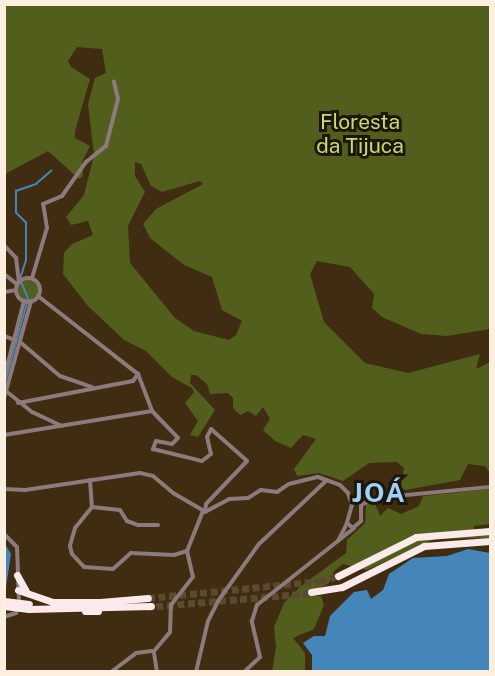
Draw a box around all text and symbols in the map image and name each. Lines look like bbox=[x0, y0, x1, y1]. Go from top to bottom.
park label: Floresta da Tijuca bbox=[316, 109, 404, 159]
district label: JOÁ bbox=[352, 477, 406, 509]

